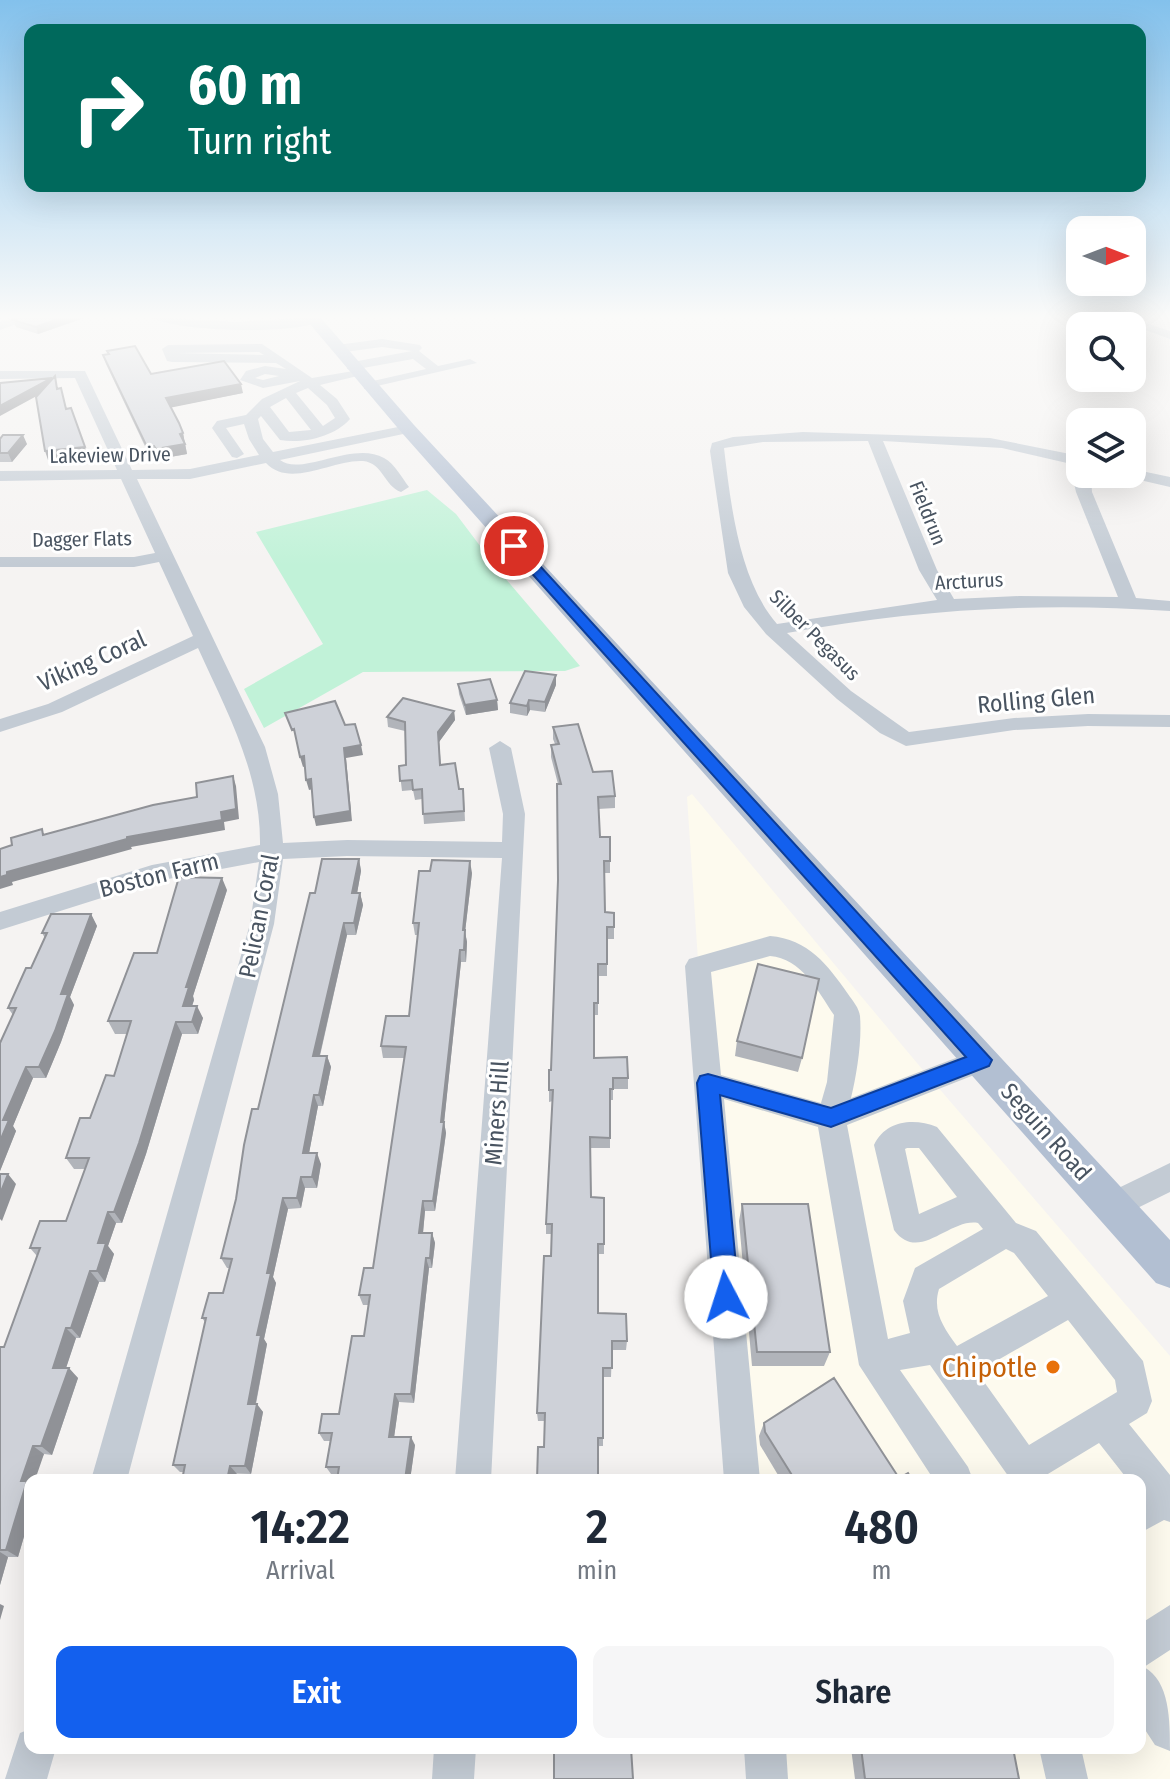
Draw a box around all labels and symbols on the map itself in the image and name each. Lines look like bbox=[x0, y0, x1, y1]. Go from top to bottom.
north arrow bbox=[1066, 216, 1146, 296]
street label: Lakeview Drive bbox=[49, 442, 171, 468]
street label: Fieldrun bbox=[904, 477, 952, 549]
pin bbox=[480, 512, 548, 580]
street label: Dagger Flats bbox=[32, 526, 132, 552]
street label: Arcturus bbox=[934, 567, 1004, 595]
street label: Silber Pegasus bbox=[765, 585, 865, 685]
street label: Viking Coral bbox=[34, 625, 150, 697]
street label: Rolling Glen bbox=[976, 681, 1096, 719]
street label: Boston Farm bbox=[96, 847, 222, 903]
street label: Pelican Coral bbox=[233, 851, 285, 981]
street label: Miners Hill bbox=[479, 1060, 515, 1166]
street label: Seguin Road bbox=[995, 1078, 1097, 1186]
position arrow bbox=[684, 1255, 768, 1339]
place label: Chipotle bbox=[942, 1351, 1037, 1384]
marker: Chipotle bbox=[1044, 1358, 1062, 1376]

